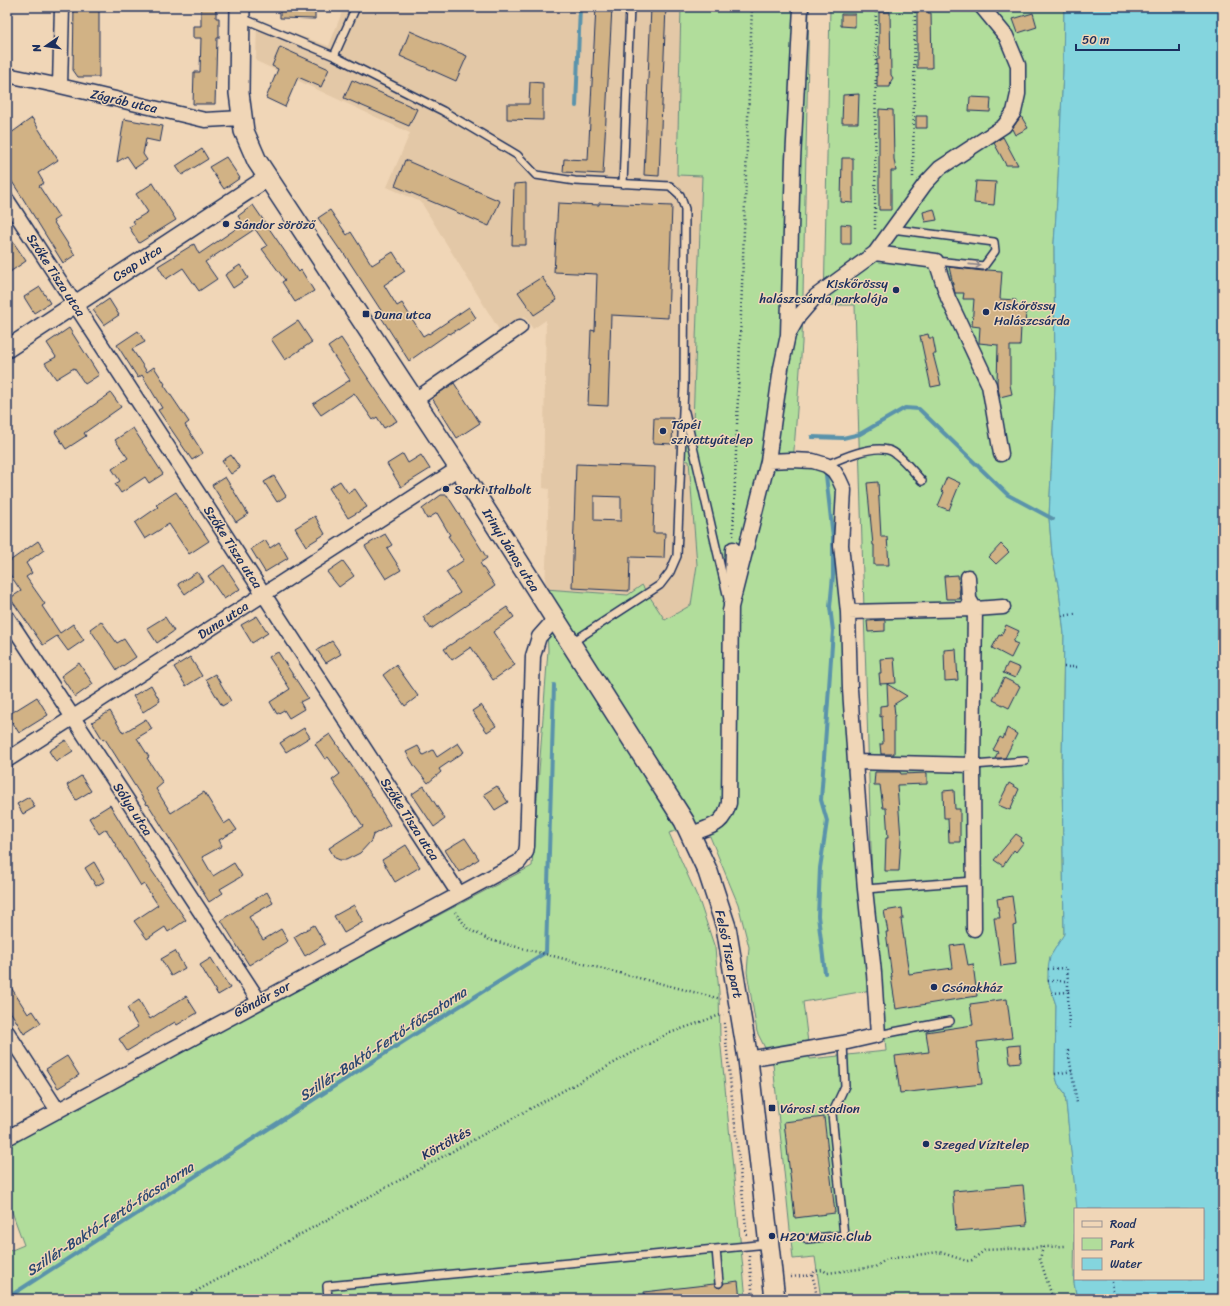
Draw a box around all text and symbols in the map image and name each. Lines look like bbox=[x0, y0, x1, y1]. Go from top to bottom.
north arrow bbox=[26, 26, 66, 66]
scale bar bbox=[1076, 26, 1179, 52]
text: 50 m bbox=[1082, 29, 1109, 51]
text: N bbox=[27, 42, 47, 55]
street label: Zágráb utca bbox=[88, 82, 160, 120]
place label: Sándor söröző bbox=[234, 213, 317, 236]
marker: Sándor söröző bbox=[221, 219, 231, 229]
street label: Szőke Tisza utca bbox=[20, 229, 92, 322]
street label: Csap utca bbox=[107, 238, 167, 288]
one-way arrow bbox=[968, 261, 981, 268]
place label: Kiskőrössy halászcsárda parkolója bbox=[758, 272, 888, 310]
marker: Kiskőrössy halászcsárda parkolója bbox=[891, 285, 901, 295]
place label: Kiskőrössy Halászcsárda bbox=[994, 294, 1070, 332]
place label: Duna utca bbox=[374, 303, 432, 326]
marker: Kiskőrössy Halászcsárda bbox=[981, 307, 991, 317]
marker: Duna utca bbox=[361, 309, 371, 319]
place label: Tápéi szivattyútelep bbox=[670, 413, 753, 451]
marker: Tápéi szivattyútelep bbox=[658, 426, 668, 436]
place label: Sarki Italbolt bbox=[454, 478, 532, 501]
marker: Sarki Italbolt bbox=[441, 484, 451, 494]
street label: Szőke Tisza utca bbox=[197, 501, 269, 594]
street label: Irinyi János utca bbox=[475, 503, 546, 597]
street label: Duna utca bbox=[193, 594, 254, 645]
street label: Szőke Tisza utca bbox=[374, 773, 446, 866]
street label: Sólya utca bbox=[107, 777, 159, 841]
street label: Felső Tisza part bbox=[708, 908, 750, 1001]
street label: Göndör sor bbox=[229, 974, 295, 1024]
place label: Csónakház bbox=[942, 976, 1003, 999]
water label: Szillér-Baktó-Fertő-főcsatorna bbox=[294, 979, 474, 1108]
marker: Csónakház bbox=[929, 982, 939, 992]
place label: Városi stadion bbox=[780, 1097, 860, 1120]
marker: Városi stadion bbox=[767, 1103, 777, 1113]
street label: Körtöltés bbox=[417, 1120, 475, 1166]
place label: Szeged Vízitelep bbox=[934, 1133, 1029, 1156]
marker: Szeged Vízitelep bbox=[921, 1139, 931, 1149]
water label: Szillér-Baktó-Fertő-főcsatorna bbox=[21, 1154, 201, 1283]
legend bbox=[1074, 1208, 1204, 1280]
text: Road bbox=[1110, 1213, 1137, 1235]
place label: H2O Music Club bbox=[780, 1225, 872, 1248]
marker: H2O Music Club bbox=[767, 1231, 777, 1241]
text: Park bbox=[1110, 1233, 1135, 1255]
text: Water bbox=[1110, 1253, 1143, 1275]

